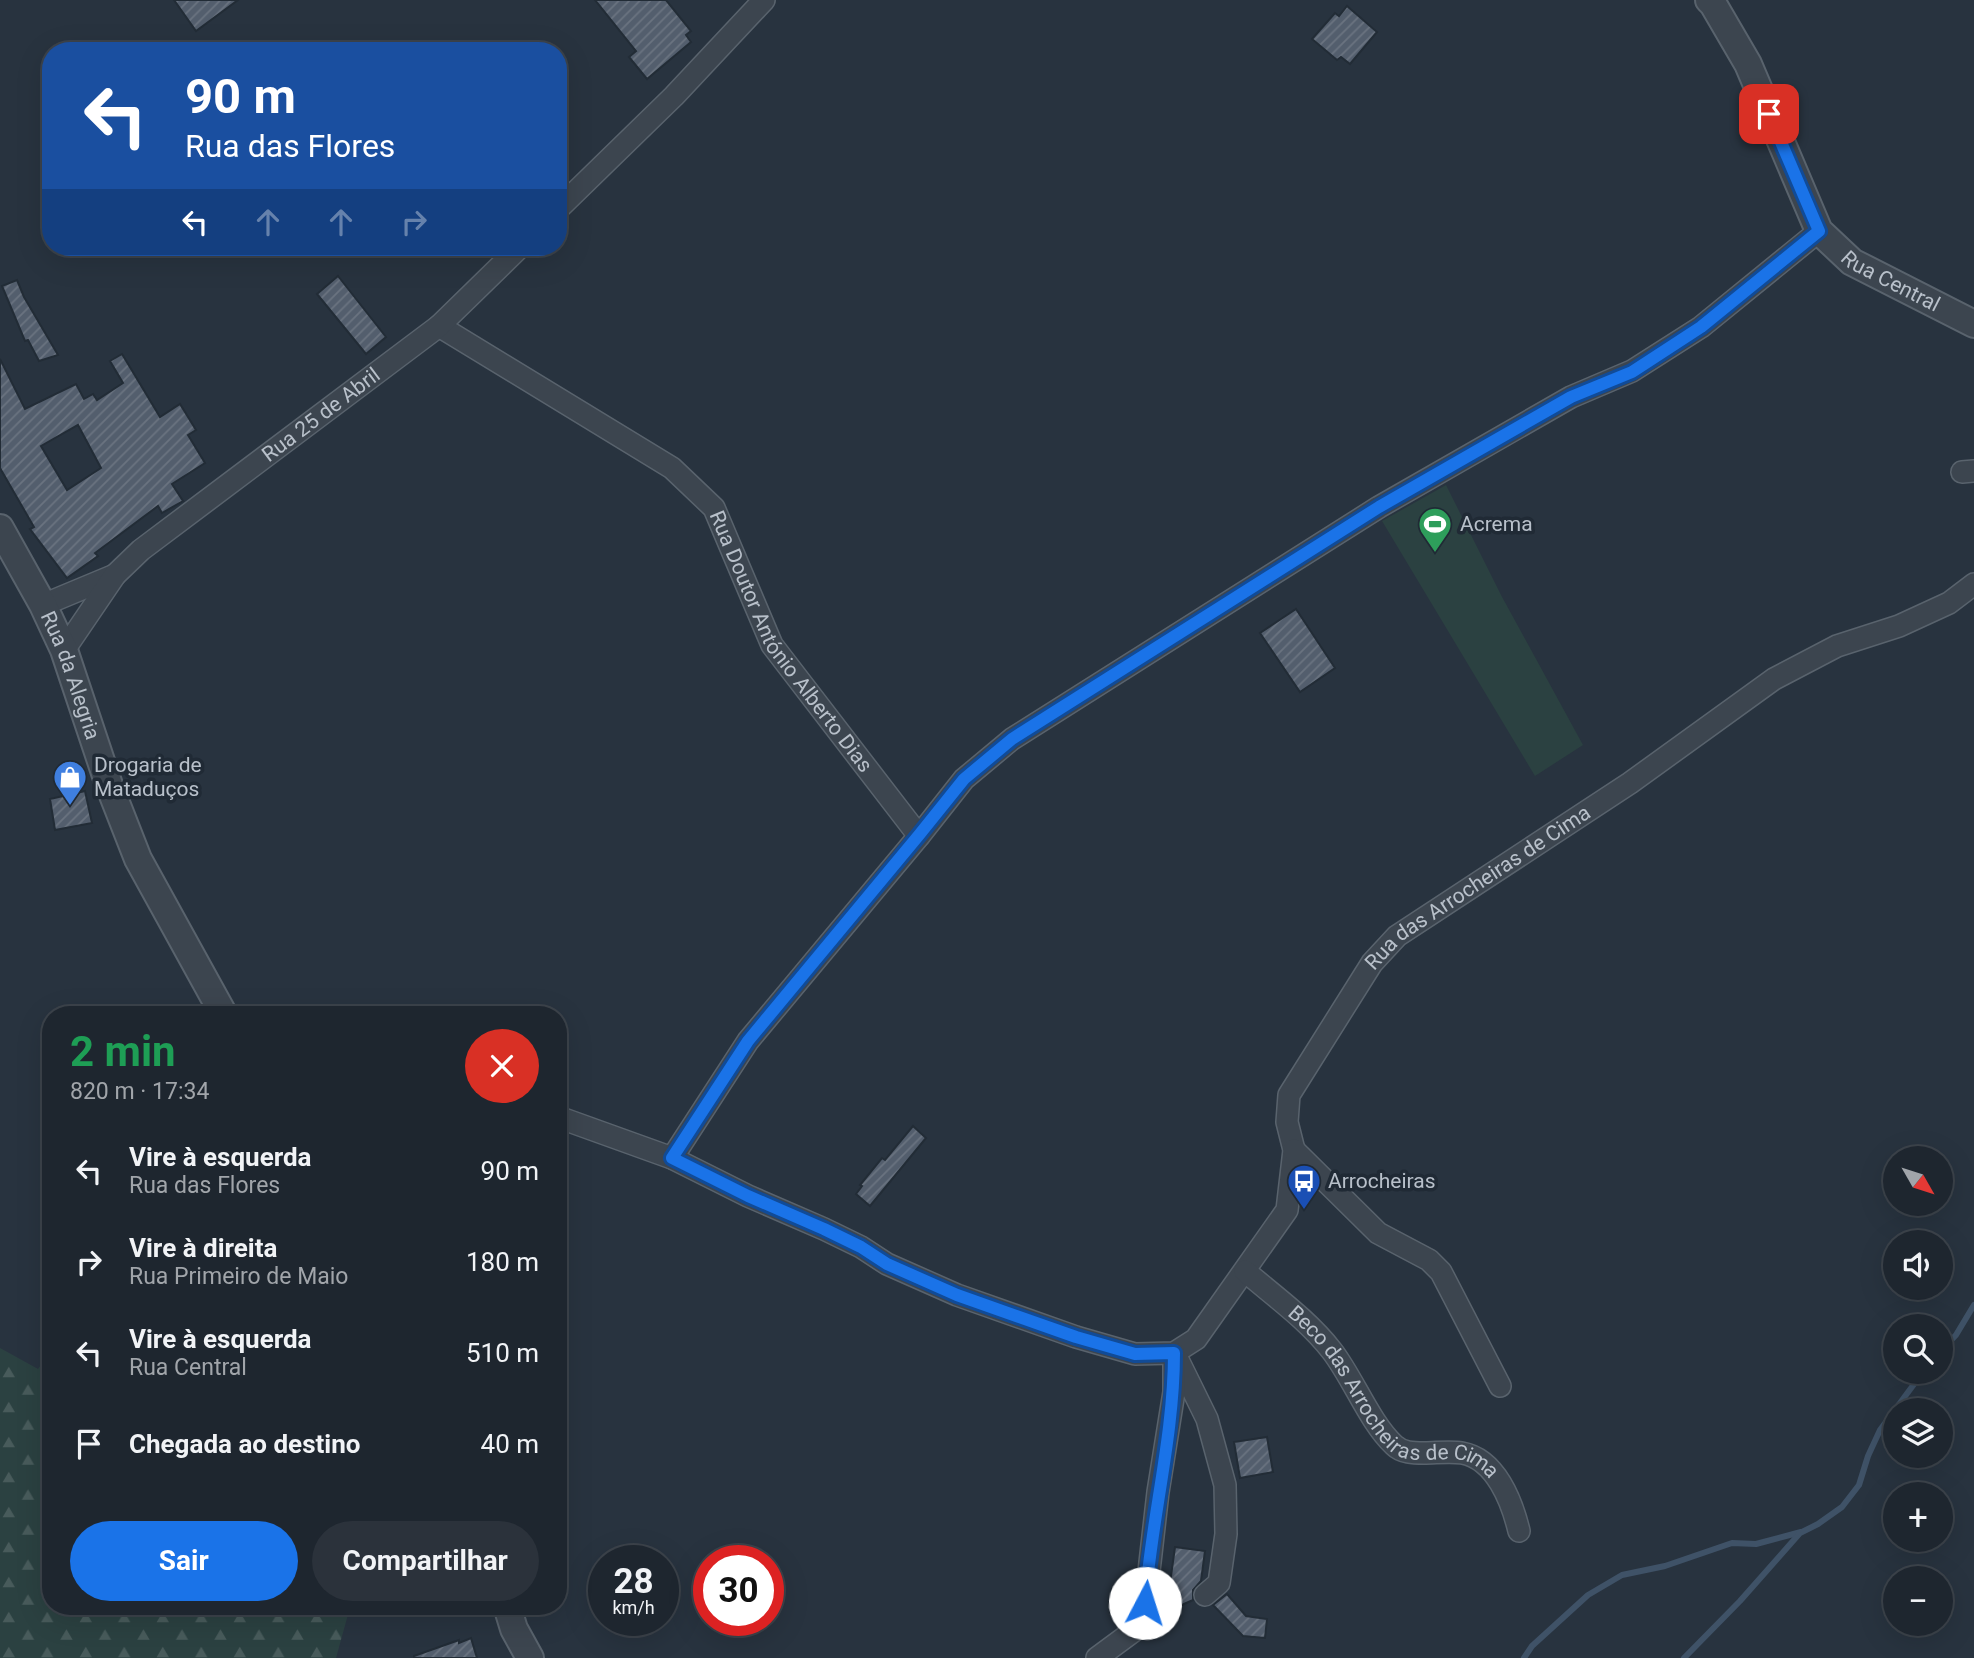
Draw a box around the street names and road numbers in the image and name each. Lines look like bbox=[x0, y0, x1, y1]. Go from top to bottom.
street label: Rua Central bbox=[1836, 246, 1944, 317]
street label: Rua 25 de Abril bbox=[257, 363, 385, 467]
street label: Rua Doutor António Alberto Dias bbox=[705, 507, 877, 777]
street label: Rua da Alegria bbox=[36, 607, 105, 743]
street label: Rua das Arrocheiras de Cima bbox=[1360, 800, 1595, 975]
street label: Beco das Arrocheiras de Cima bbox=[1283, 1301, 1504, 1483]

